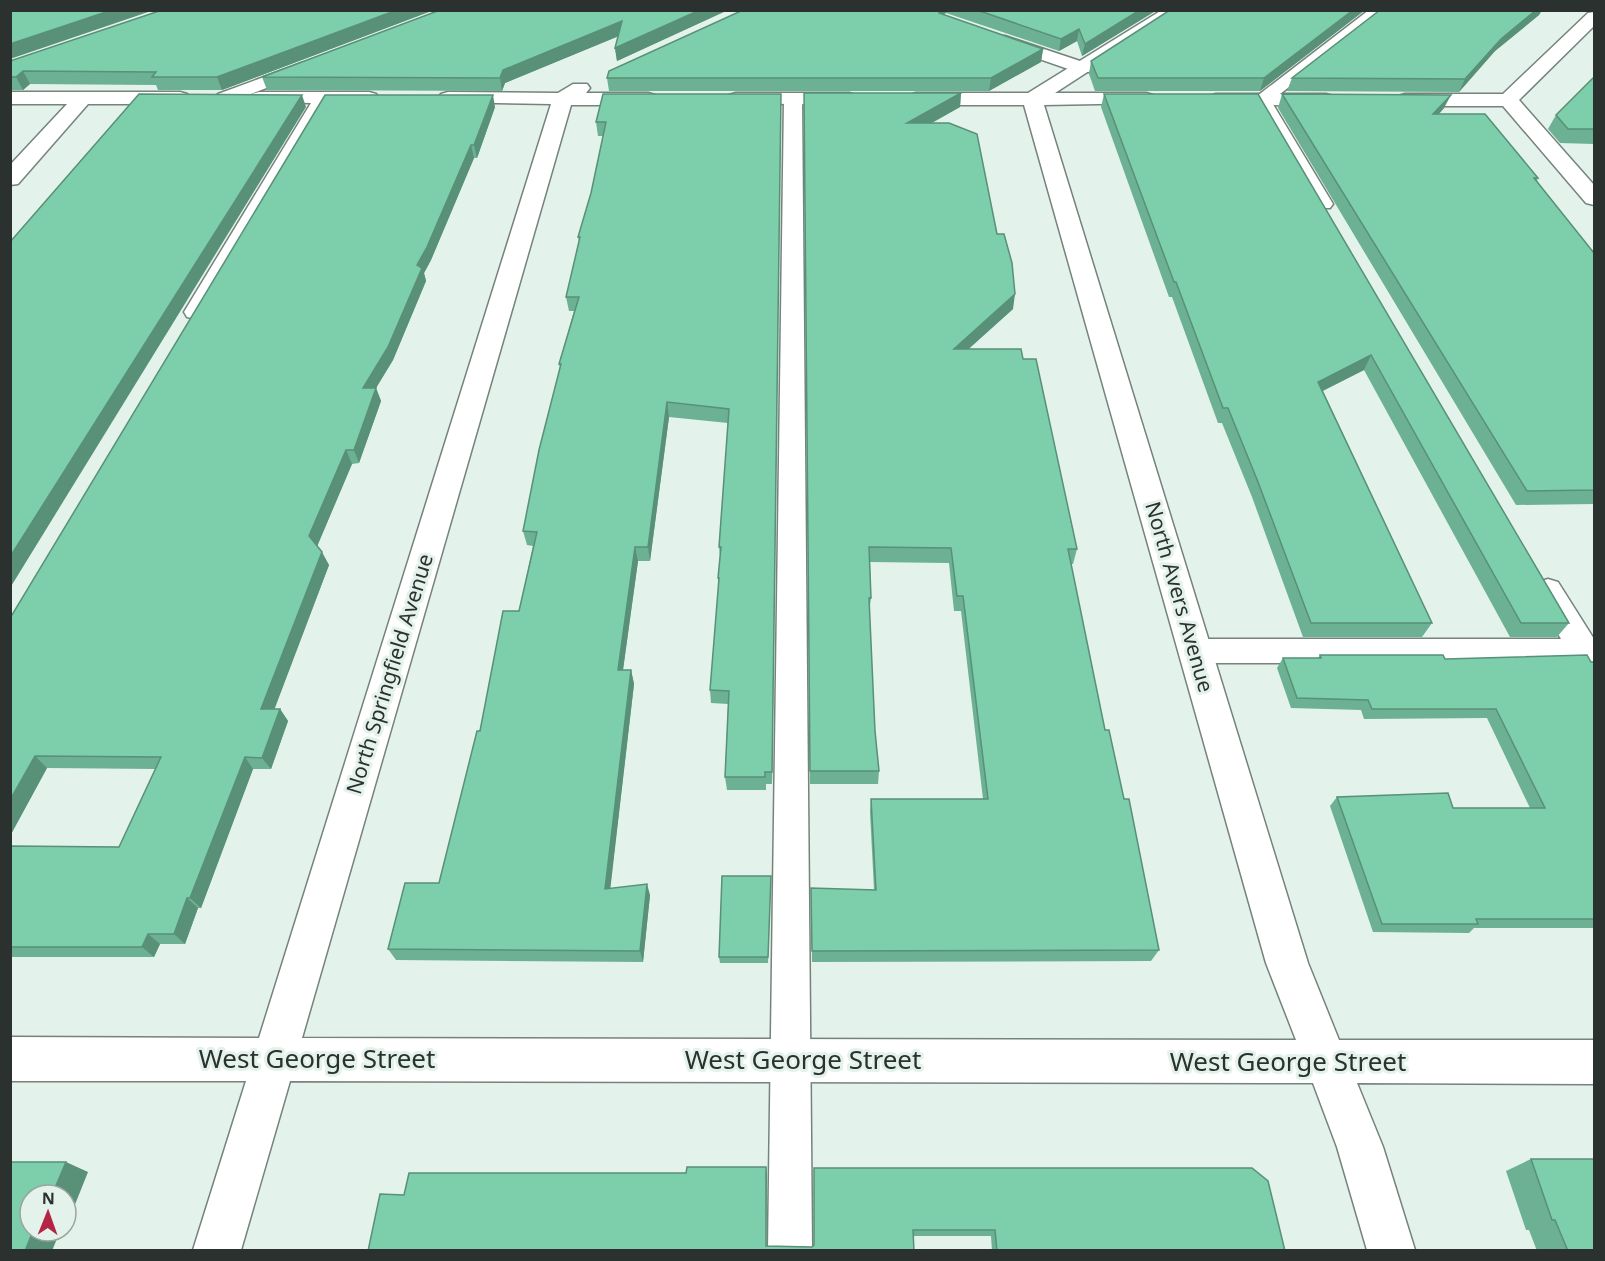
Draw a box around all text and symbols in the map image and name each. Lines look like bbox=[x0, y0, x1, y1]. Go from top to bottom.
street label: North Avers Avenue bbox=[1139, 498, 1221, 695]
street label: North Springfield Avenue bbox=[339, 550, 439, 797]
street label: West George Street bbox=[199, 1040, 435, 1076]
street label: West George Street bbox=[685, 1041, 921, 1077]
street label: West George Street bbox=[1170, 1043, 1406, 1079]
north arrow bbox=[18, 1183, 78, 1243]
text: N bbox=[42, 1187, 55, 1209]

